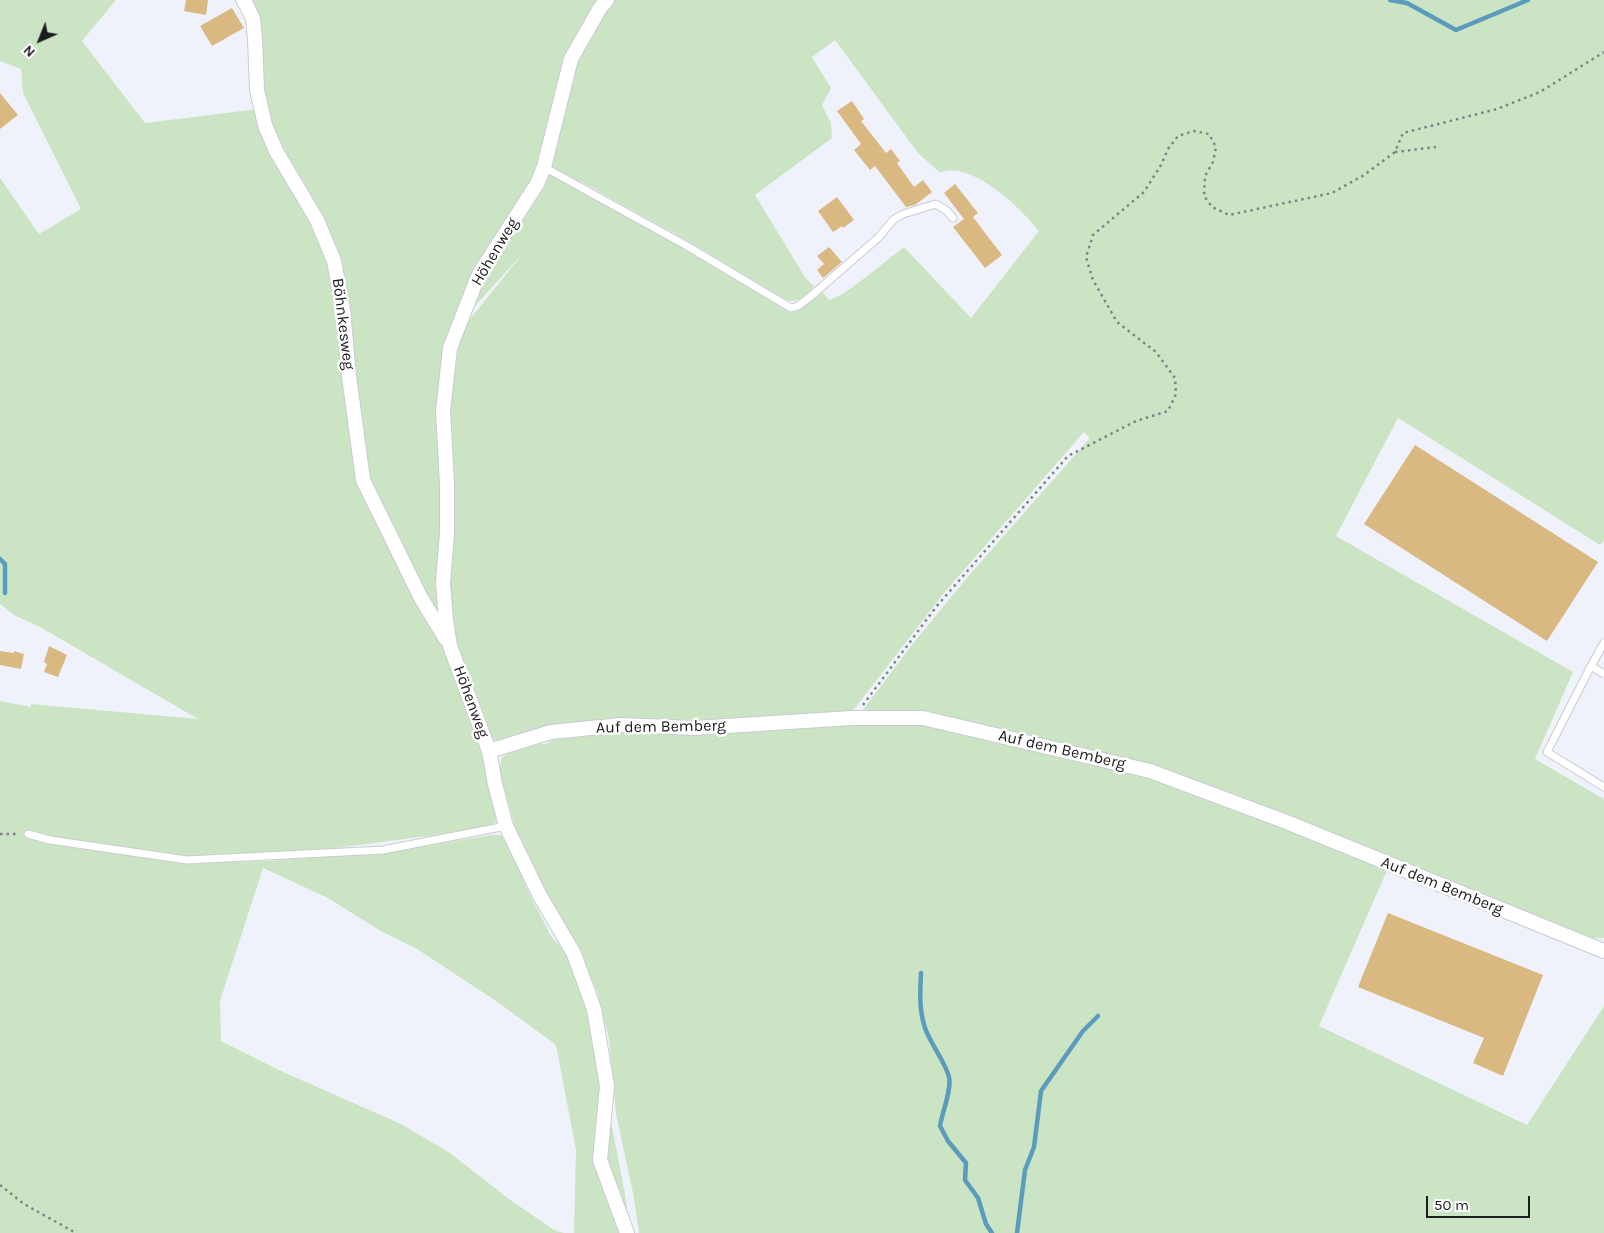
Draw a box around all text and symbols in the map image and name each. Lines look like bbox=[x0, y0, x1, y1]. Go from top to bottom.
north arrow bbox=[15, 15, 65, 65]
text: N bbox=[20, 42, 39, 61]
street label: Höhenweg bbox=[467, 215, 523, 289]
street label: Böhnkesweg bbox=[328, 277, 358, 371]
street label: Höhenweg bbox=[449, 663, 493, 741]
street label: Auf dem Bemberg bbox=[596, 716, 726, 738]
street label: Auf dem Bemberg bbox=[997, 726, 1127, 774]
street label: Auf dem Bemberg bbox=[1378, 853, 1506, 919]
scale bar bbox=[1429, 1186, 1533, 1218]
text: 50 m bbox=[1434, 1196, 1469, 1214]

